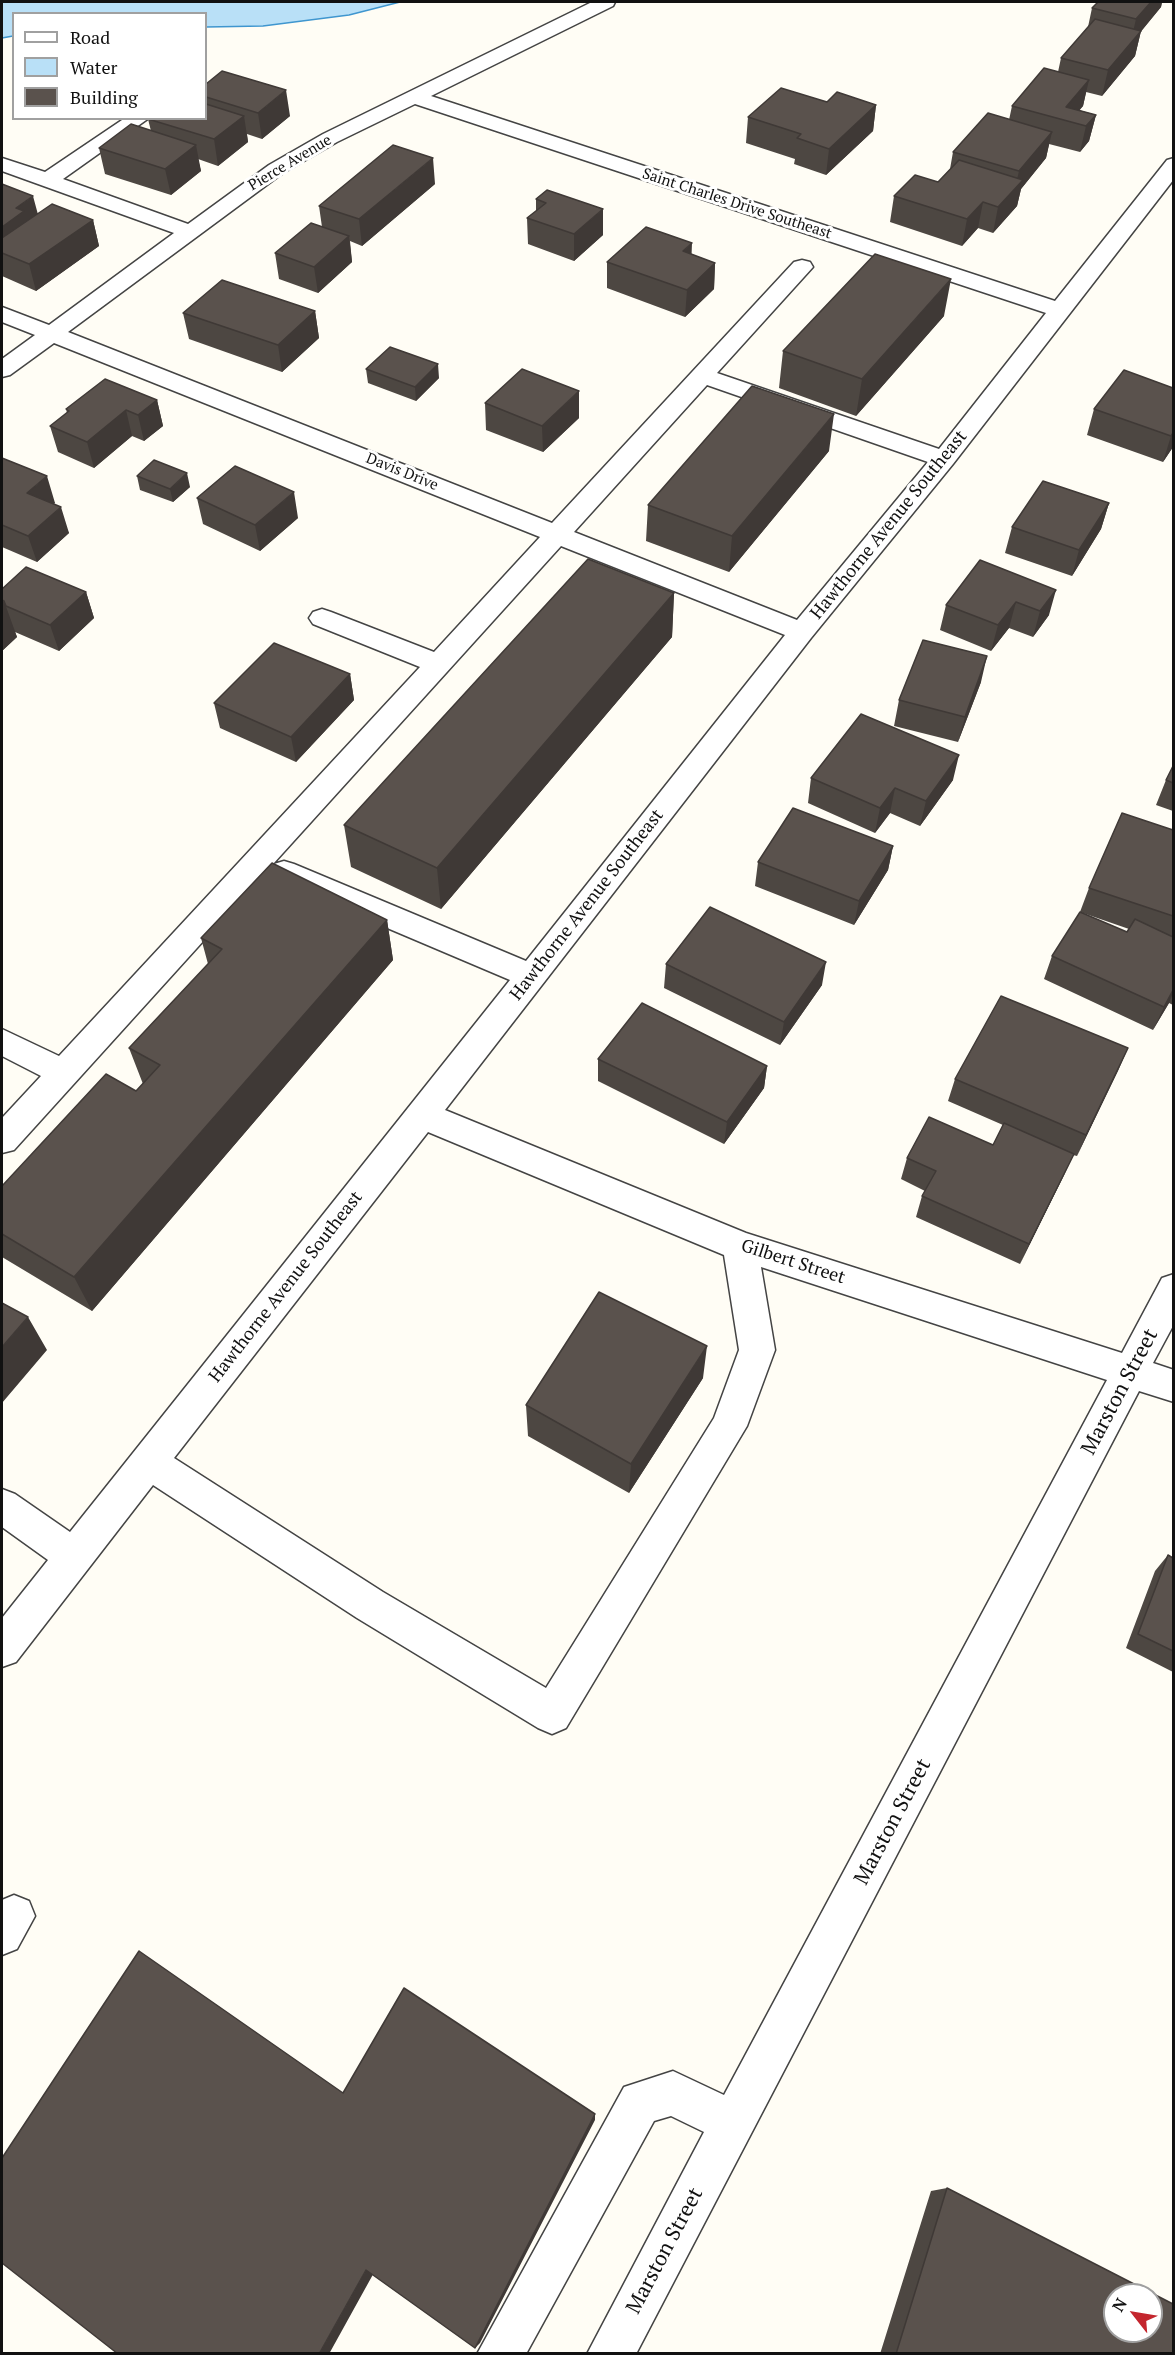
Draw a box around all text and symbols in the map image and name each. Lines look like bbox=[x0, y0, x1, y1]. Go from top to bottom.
legend bbox=[12, 12, 207, 120]
text: Road bbox=[70, 25, 110, 49]
text: Water bbox=[70, 55, 117, 79]
text: Building bbox=[70, 85, 138, 109]
street label: Pierce Avenue bbox=[245, 131, 335, 195]
street label: Saint Charles Drive Southeast bbox=[640, 165, 834, 243]
street label: Hawthorne Avenue Southeast bbox=[806, 426, 972, 624]
street label: Davis Drive bbox=[363, 449, 441, 495]
street label: Hawthorne Avenue Southeast bbox=[506, 805, 668, 1005]
street label: Hawthorne Avenue Southeast bbox=[205, 1187, 367, 1387]
street label: Gilbert Street bbox=[738, 1235, 848, 1289]
street label: Marston Street bbox=[1076, 1325, 1164, 1459]
street label: Marston Street bbox=[849, 1755, 937, 1889]
street label: Marston Street bbox=[621, 2184, 709, 2318]
north arrow bbox=[1103, 2283, 1163, 2343]
text: N bbox=[1107, 2294, 1132, 2316]

